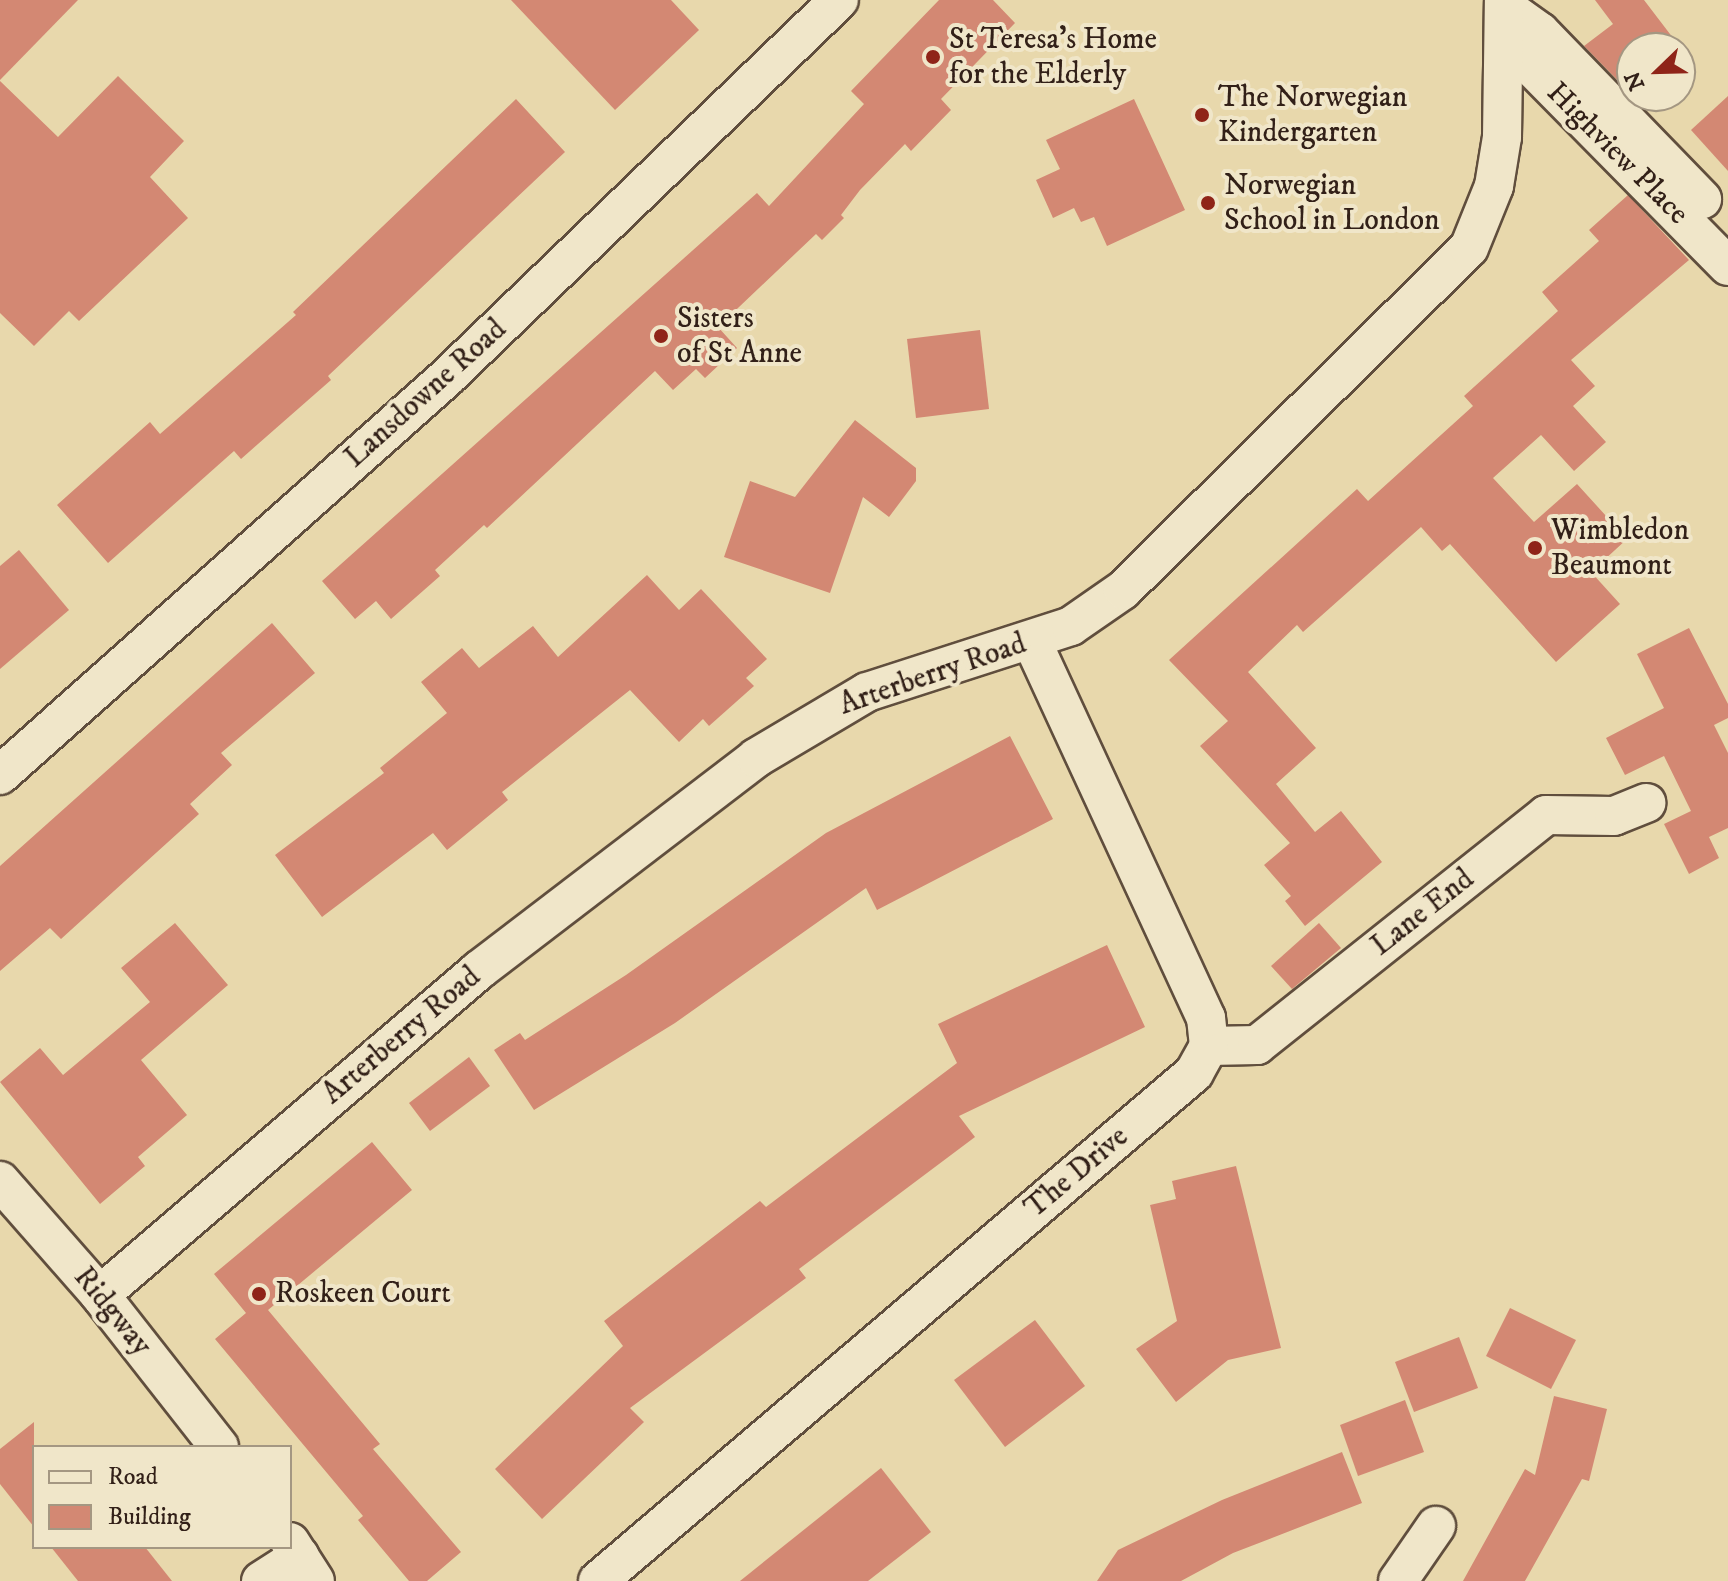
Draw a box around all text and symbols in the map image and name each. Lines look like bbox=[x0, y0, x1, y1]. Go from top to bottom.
place label: St Teresa's Home for the Elderly bbox=[949, 22, 1157, 92]
north arrow bbox=[1616, 32, 1696, 112]
marker: St Teresa's Home for the Elderly bbox=[924, 48, 942, 66]
text: N bbox=[1619, 67, 1651, 94]
street label: Highview Place bbox=[1538, 75, 1696, 233]
place label: The Norwegian Kindergarten bbox=[1218, 80, 1407, 150]
marker: The Norwegian Kindergarten bbox=[1193, 106, 1211, 124]
place label: Norwegian School in London bbox=[1224, 168, 1440, 238]
marker: Norwegian School in London bbox=[1199, 194, 1217, 212]
place label: Sisters of St Anne bbox=[677, 301, 802, 372]
street label: Lansdowne Road bbox=[338, 312, 514, 476]
marker: Sisters of St Anne bbox=[652, 327, 670, 345]
place label: Wimbledon Beaumont bbox=[1551, 513, 1689, 584]
marker: Wimbledon Beaumont bbox=[1526, 539, 1544, 557]
street label: Arterberry Road bbox=[835, 626, 1031, 724]
street label: Lane End bbox=[1364, 862, 1482, 964]
street label: Arterberry Road bbox=[316, 960, 488, 1112]
street label: The Drive bbox=[1018, 1119, 1136, 1227]
street label: Ridgway bbox=[65, 1260, 159, 1364]
place label: Roskeen Court bbox=[275, 1276, 451, 1312]
marker: Roskeen Court bbox=[250, 1285, 268, 1303]
legend bbox=[32, 1445, 292, 1549]
text: Road bbox=[108, 1462, 158, 1492]
text: Building bbox=[108, 1502, 191, 1532]

